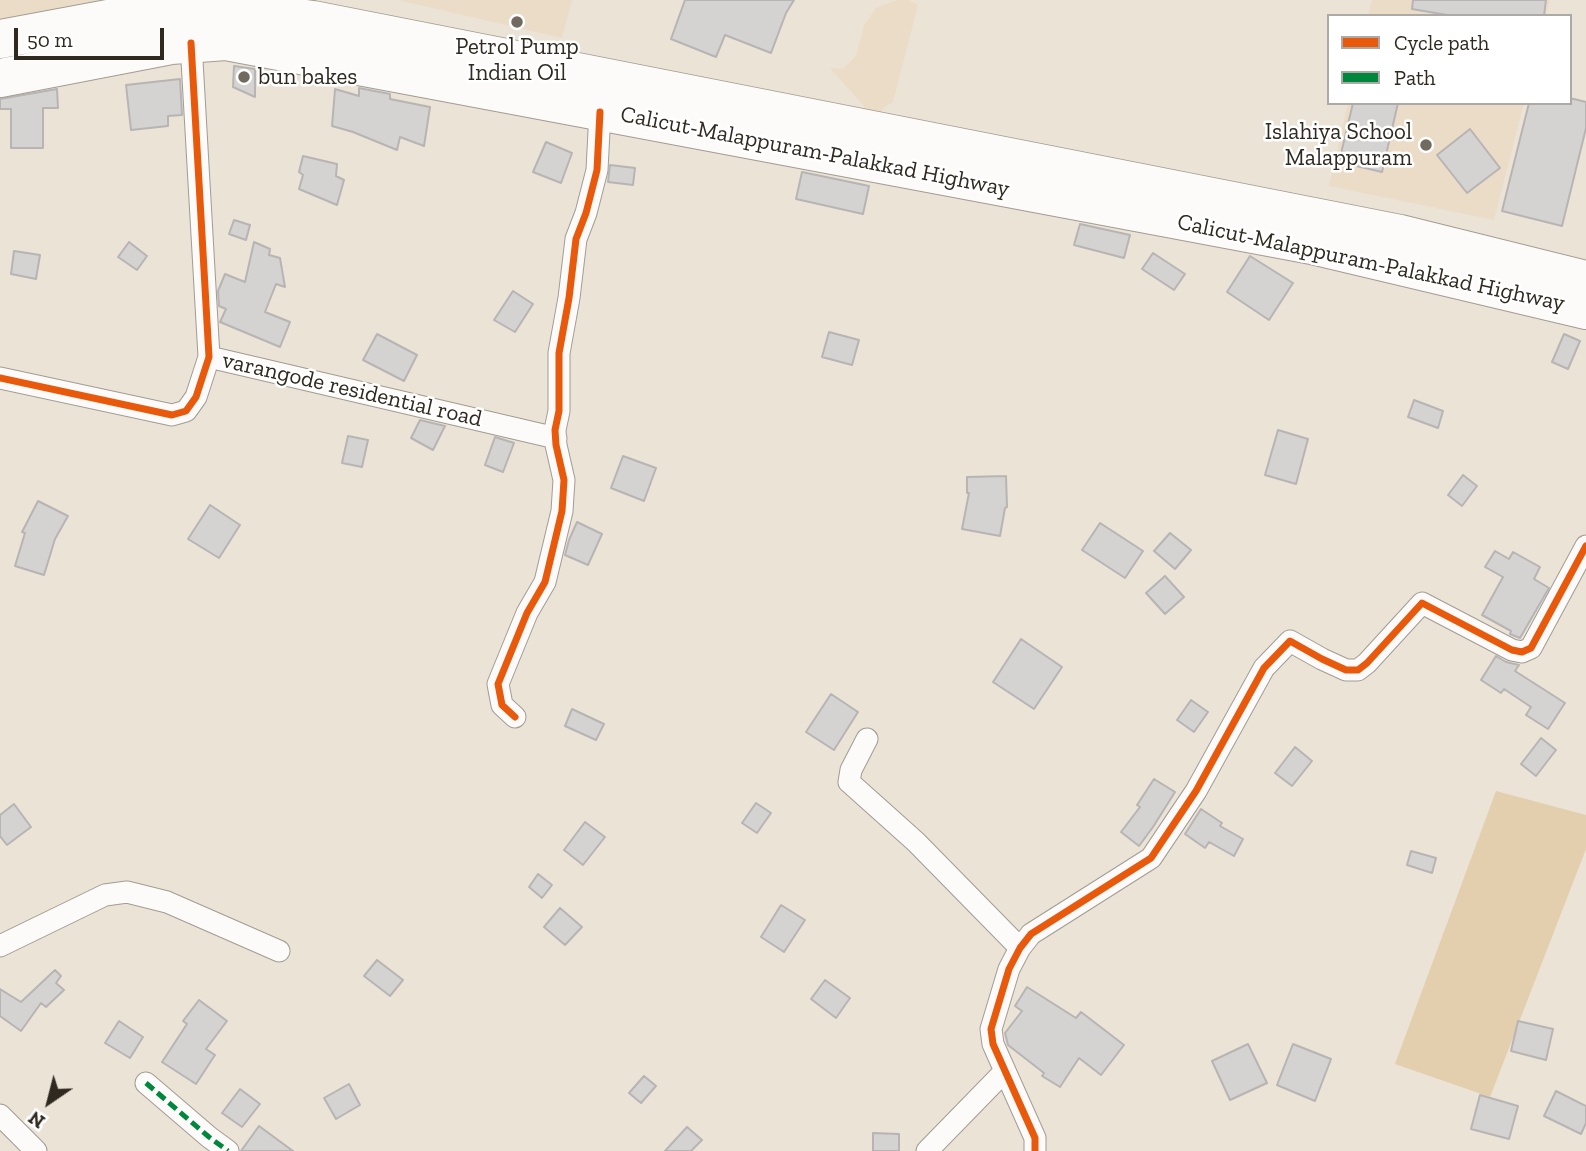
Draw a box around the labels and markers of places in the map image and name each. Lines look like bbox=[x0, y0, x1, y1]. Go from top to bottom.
marker: Petrol Pump Indian Oil bbox=[509, 14, 525, 30]
place label: Petrol Pump Indian Oil bbox=[455, 33, 579, 87]
place label: bun bakes bbox=[258, 63, 357, 91]
marker: bun bakes bbox=[236, 69, 252, 85]
place label: Islahiya School Malappuram bbox=[1265, 118, 1412, 172]
marker: Islahiya School Malappuram bbox=[1418, 137, 1434, 153]

